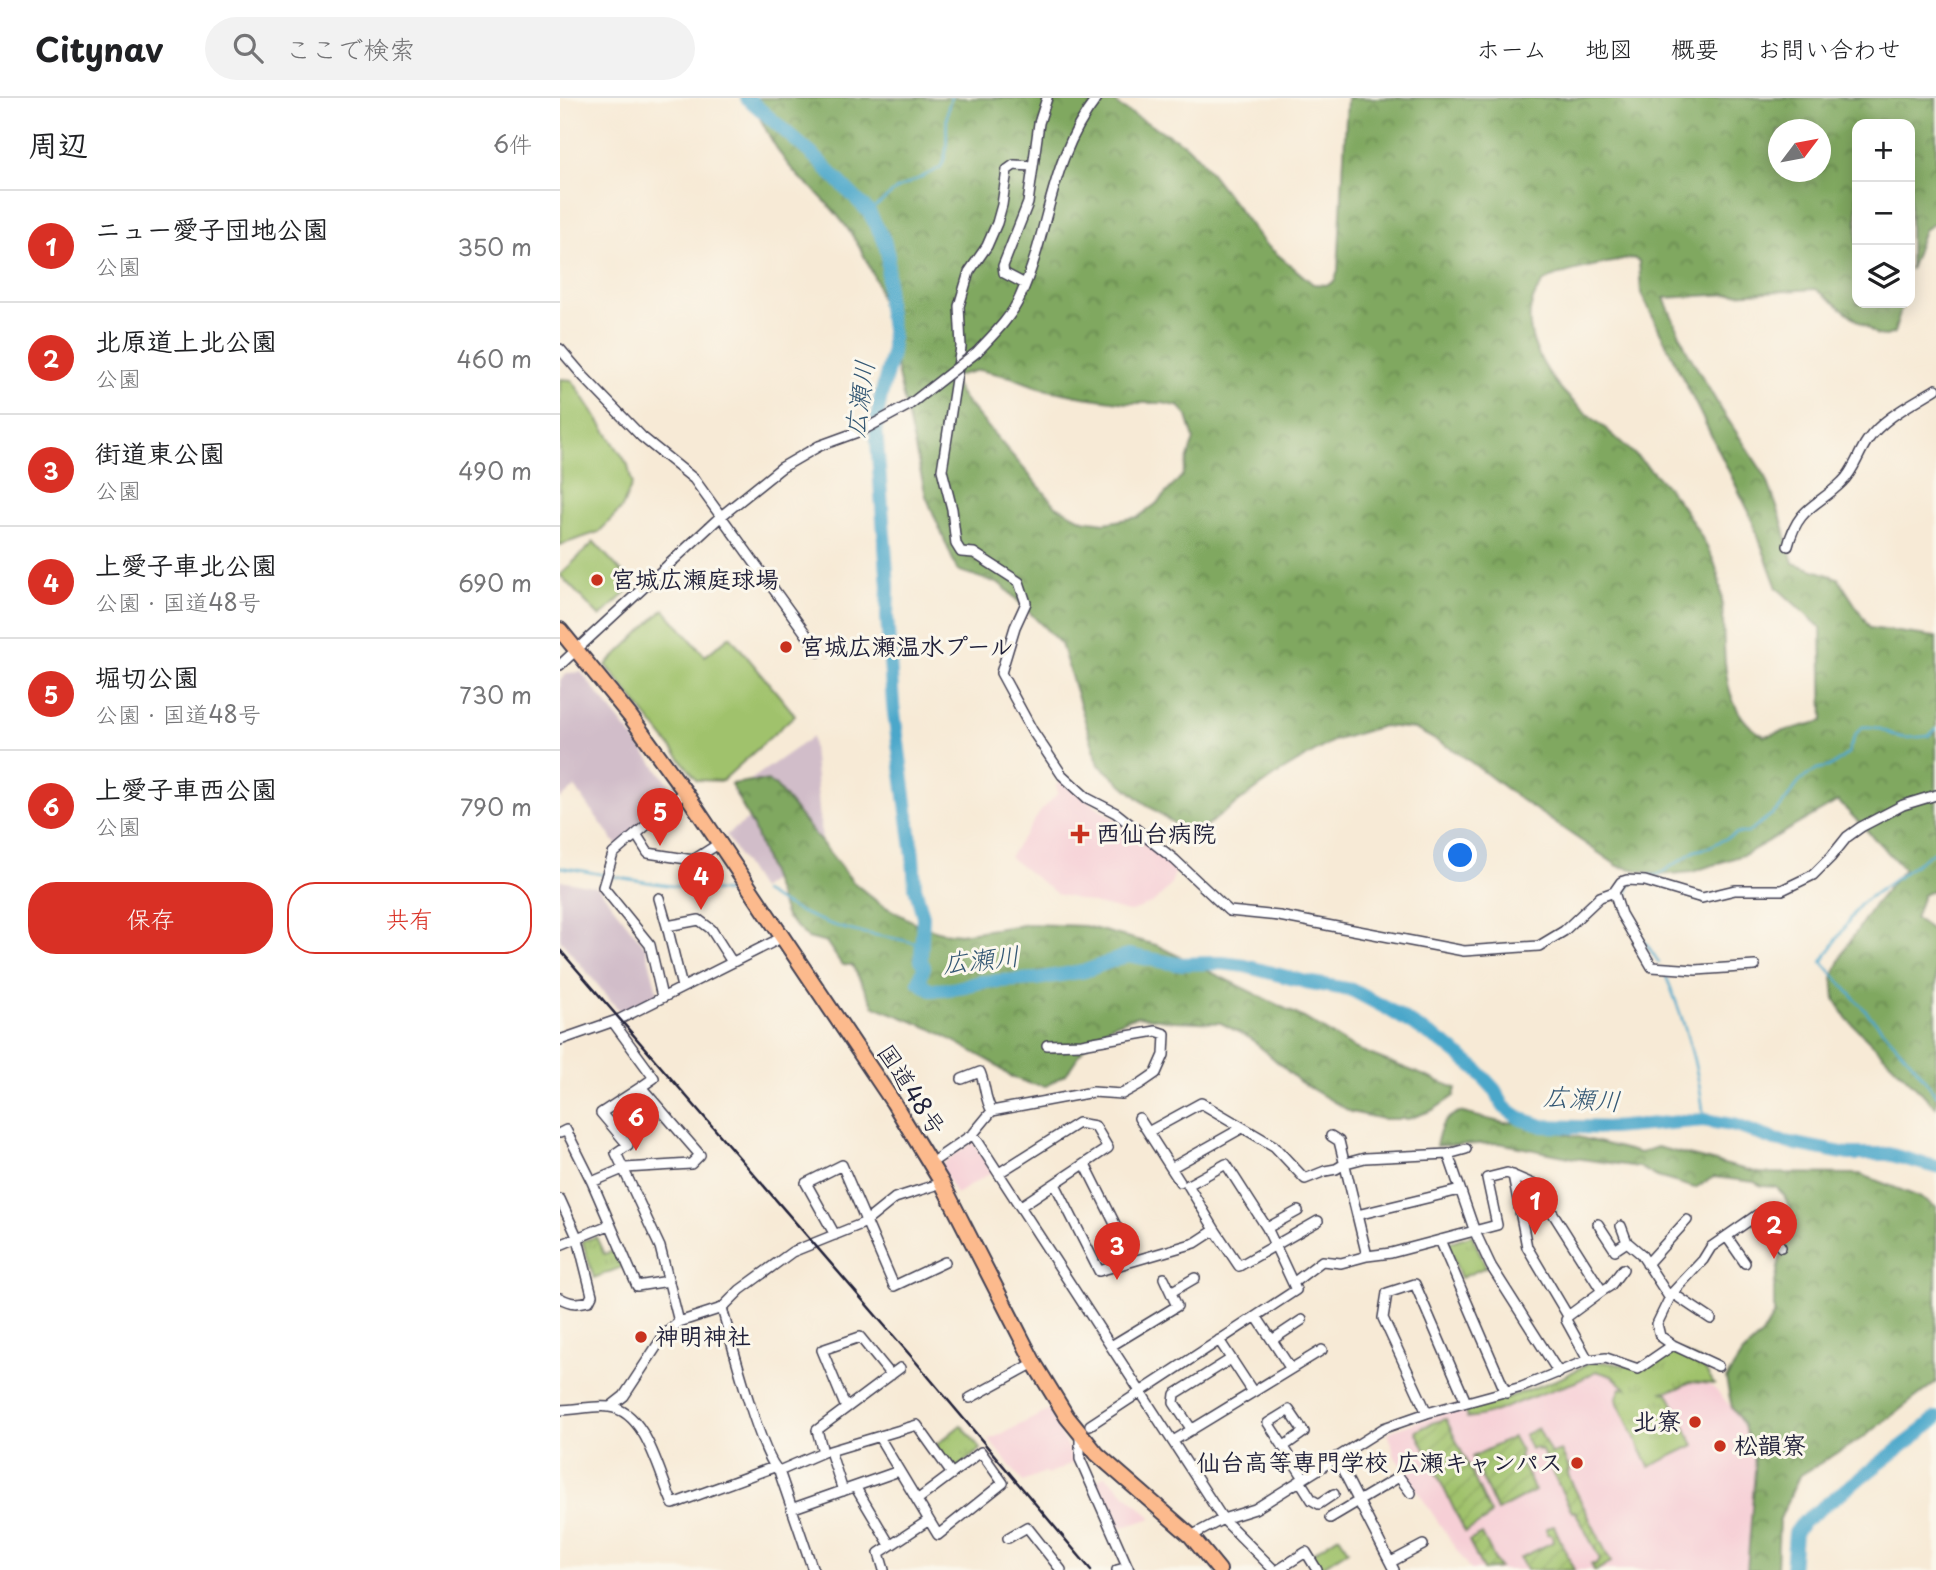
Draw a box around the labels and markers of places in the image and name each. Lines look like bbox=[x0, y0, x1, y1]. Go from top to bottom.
place label: 宮城広瀬庭球場 bbox=[611, 560, 779, 596]
marker: 宮城広瀬庭球場 bbox=[589, 572, 605, 588]
place label: 宮城広瀬温水プール bbox=[800, 627, 1014, 663]
marker: 宮城広瀬温水プール bbox=[778, 639, 794, 655]
pin: 5 bbox=[637, 788, 683, 846]
place label: 西仙台病院 bbox=[1096, 814, 1216, 850]
marker: 西仙台病院 bbox=[1070, 824, 1090, 844]
pin: 4 bbox=[678, 852, 724, 910]
pin: 6 bbox=[613, 1093, 659, 1151]
pin: 1 bbox=[1512, 1177, 1558, 1235]
pin: 2 bbox=[1751, 1201, 1797, 1259]
pin: 3 bbox=[1094, 1222, 1140, 1280]
place label: 神明神社 bbox=[655, 1317, 751, 1353]
marker: 神明神社 bbox=[633, 1329, 649, 1345]
place label: 北寮 bbox=[1633, 1402, 1681, 1438]
marker: 北寮 bbox=[1687, 1414, 1703, 1430]
place label: 松韻寮 bbox=[1734, 1426, 1806, 1462]
marker: 松韻寮 bbox=[1712, 1438, 1728, 1454]
place label: 仙台高等専門学校 広瀬キャンパス bbox=[1196, 1443, 1563, 1479]
marker: 仙台高等専門学校 広瀬キャンパス bbox=[1569, 1455, 1585, 1471]

